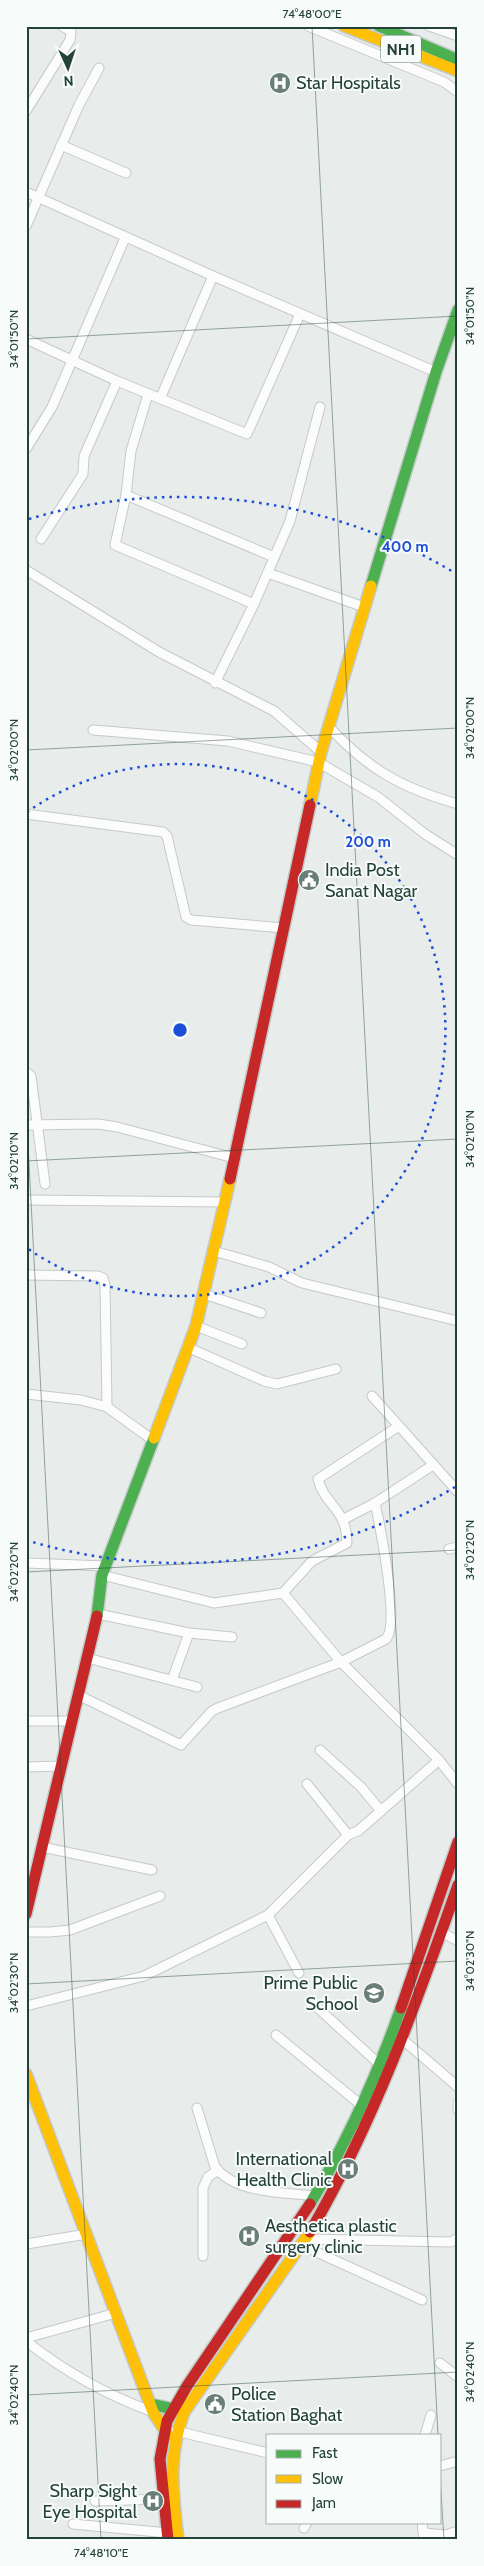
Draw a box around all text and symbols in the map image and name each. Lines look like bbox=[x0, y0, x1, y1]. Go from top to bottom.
text: 74°48'00"E bbox=[282, 6, 342, 21]
road number: NH1 bbox=[381, 36, 421, 62]
north arrow bbox=[42, 42, 92, 92]
hospital icon: Star Hospitals bbox=[268, 71, 292, 95]
text: N bbox=[63, 72, 74, 90]
place label: Star Hospitals bbox=[296, 72, 401, 94]
text: 34°01'50"N bbox=[462, 287, 477, 345]
text: 34°01'50"N bbox=[6, 310, 21, 368]
text: 400 m bbox=[382, 538, 428, 556]
text: 34°02'00"N bbox=[462, 697, 477, 759]
text: 34°02'00"N bbox=[6, 719, 21, 781]
text: 200 m bbox=[345, 833, 391, 851]
place label: India Post Sanat Nagar bbox=[325, 859, 418, 902]
public building icon: India Post Sanat Nagar bbox=[297, 868, 321, 892]
centre of rings bbox=[171, 1021, 189, 1039]
text: 34°02'10"N bbox=[462, 1110, 477, 1168]
text: 34°02'10"N bbox=[6, 1132, 21, 1190]
text: 34°02'20"N bbox=[462, 1520, 477, 1580]
text: 34°02'20"N bbox=[6, 1542, 21, 1602]
text: 34°02'30"N bbox=[462, 1931, 477, 1991]
text: 34°02'30"N bbox=[6, 1953, 21, 2013]
place label: Prime Public School bbox=[263, 1972, 359, 2015]
school or university icon: Prime Public School bbox=[362, 1981, 386, 2005]
place label: International Health Clinic bbox=[236, 2148, 333, 2191]
hospital icon: International Health Clinic bbox=[336, 2157, 360, 2181]
place label: Aesthetica plastic surgery clinic bbox=[265, 2215, 397, 2258]
hospital icon: Aesthetica plastic surgery clinic bbox=[237, 2224, 261, 2248]
text: 34°02'40"N bbox=[462, 2342, 477, 2402]
text: 34°02'40"N bbox=[6, 2365, 21, 2425]
place label: Police Station Baghat bbox=[231, 2383, 342, 2426]
public building icon: Police Station Baghat bbox=[203, 2392, 227, 2416]
legend bbox=[266, 2434, 442, 2524]
text: Fast bbox=[312, 2444, 337, 2462]
text: Slow bbox=[312, 2470, 343, 2488]
place label: Sharp Sight Eye Hospital bbox=[43, 2480, 138, 2523]
hospital icon: Sharp Sight Eye Hospital bbox=[141, 2489, 165, 2513]
text: Jam bbox=[311, 2494, 336, 2512]
text: 74°48'10"E bbox=[74, 2545, 129, 2560]

